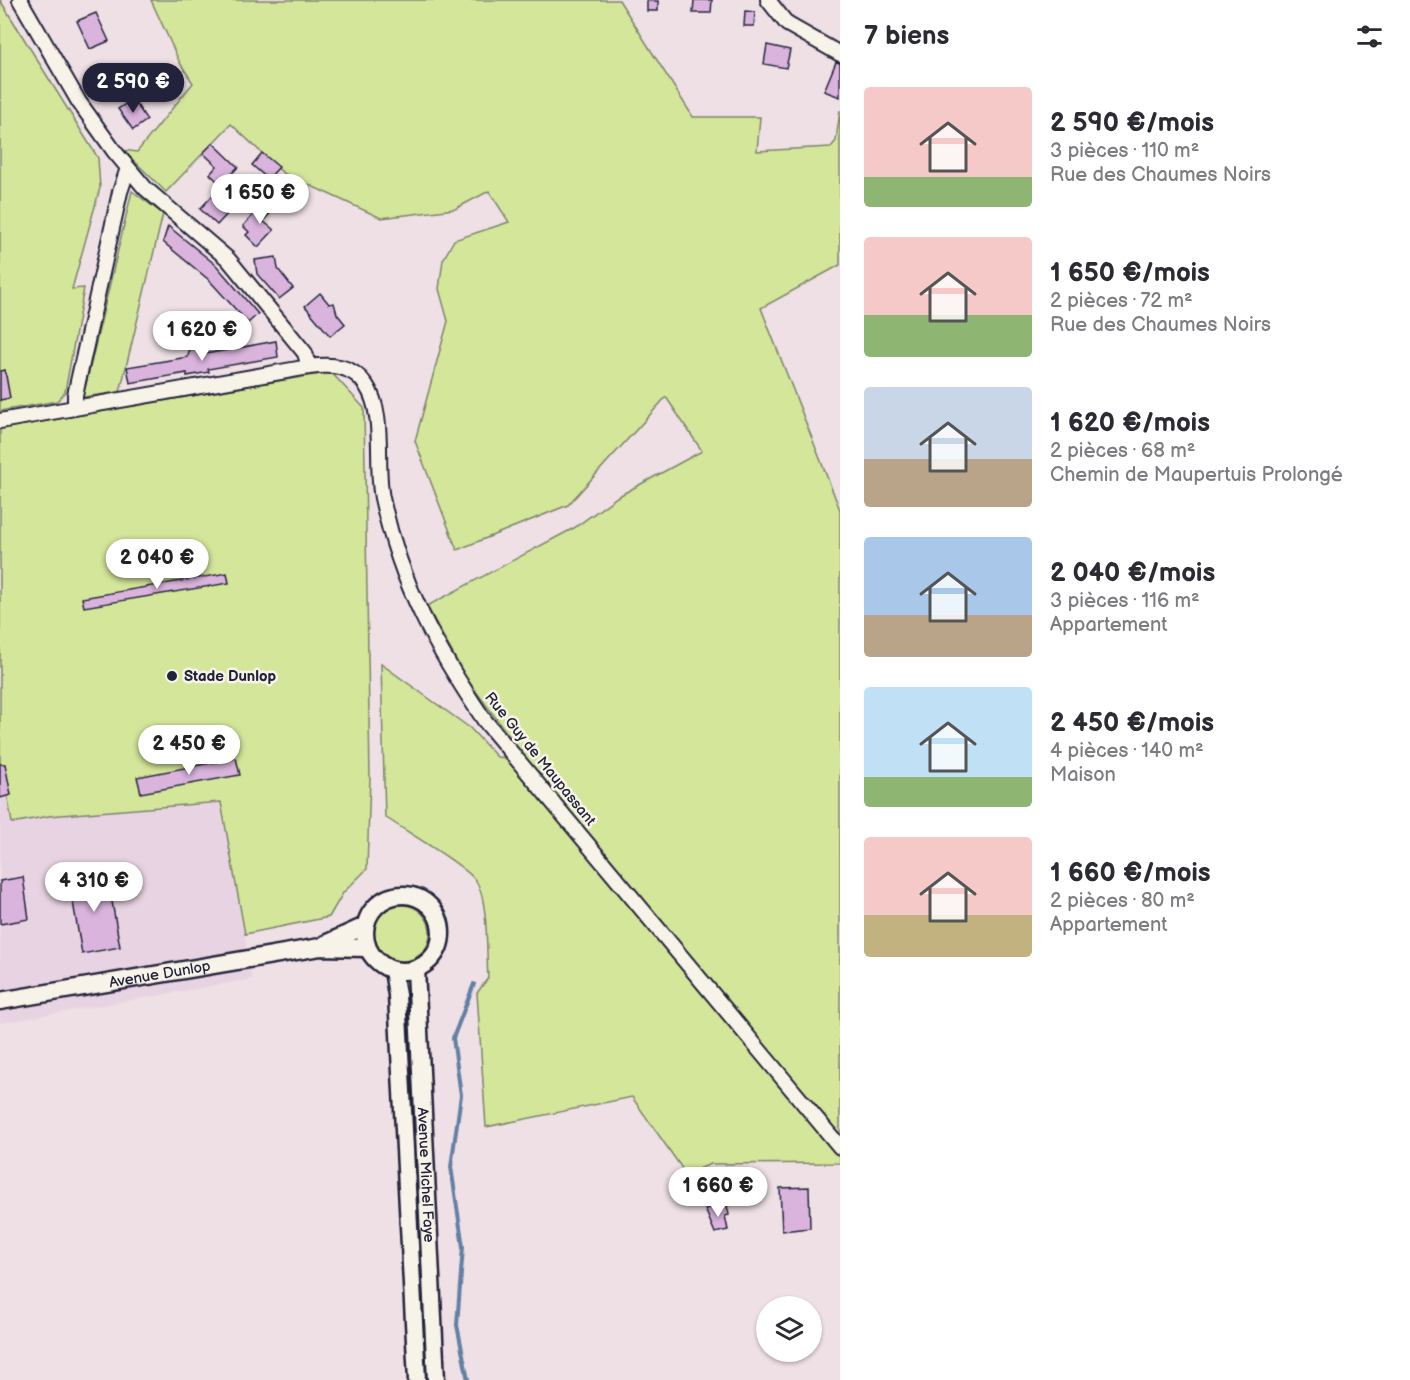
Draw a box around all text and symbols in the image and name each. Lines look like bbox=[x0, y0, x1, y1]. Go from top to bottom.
icon: filters bbox=[1353, 20, 1386, 53]
text: 7 biens bbox=[864, 21, 949, 52]
pin: 2 590 € bbox=[78, 63, 188, 114]
text: 2 590 € bbox=[96, 70, 170, 94]
text: 2 590 €/mois bbox=[1050, 108, 1214, 139]
icon: home bbox=[912, 111, 984, 183]
text: 3 pièces · 110 m² bbox=[1050, 139, 1199, 163]
text: Rue des Chaumes Noirs bbox=[1050, 163, 1271, 187]
pin: 1 650 € bbox=[205, 174, 315, 225]
text: 1 650 € bbox=[225, 181, 295, 205]
text: 1 650 €/mois bbox=[1050, 258, 1210, 289]
icon: home bbox=[912, 261, 984, 333]
text: 2 pièces · 72 m² bbox=[1050, 289, 1193, 313]
pin: 1 620 € bbox=[147, 311, 257, 362]
text: Rue des Chaumes Noirs bbox=[1050, 313, 1271, 337]
text: 1 620 € bbox=[167, 318, 237, 342]
text: 1 620 €/mois bbox=[1050, 408, 1210, 439]
icon: home bbox=[912, 411, 984, 483]
text: 2 pièces · 68 m² bbox=[1050, 439, 1195, 463]
text: Chemin de Maupertuis Prolongé bbox=[1050, 463, 1343, 487]
pin: 2 040 € bbox=[102, 539, 212, 590]
text: 2 040 € bbox=[120, 546, 194, 570]
text: 2 040 €/mois bbox=[1050, 558, 1215, 589]
icon: home bbox=[912, 561, 984, 633]
text: 3 pièces · 116 m² bbox=[1050, 589, 1200, 613]
text: Appartement bbox=[1050, 613, 1167, 637]
place label: Stade Dunlop bbox=[184, 667, 276, 686]
marker: Stade Dunlop bbox=[165, 669, 179, 683]
street label: Rue Guy de Maupassant bbox=[480, 688, 600, 830]
text: 2 450 €/mois bbox=[1050, 708, 1214, 739]
icon: home bbox=[912, 711, 984, 783]
pin: 2 450 € bbox=[134, 725, 244, 776]
text: 2 450 € bbox=[152, 732, 226, 756]
text: 4 pièces · 140 m² bbox=[1050, 739, 1204, 763]
text: Maison bbox=[1050, 763, 1116, 787]
text: 1 660 €/mois bbox=[1050, 858, 1211, 889]
icon: home bbox=[912, 861, 984, 933]
pin: 4 310 € bbox=[39, 862, 149, 913]
text: 4 310 € bbox=[59, 869, 129, 893]
text: 2 pièces · 80 m² bbox=[1050, 889, 1195, 913]
text: Appartement bbox=[1050, 913, 1167, 937]
street label: Avenue Dunlop bbox=[108, 956, 212, 992]
street label: Avenue Michel Faye bbox=[413, 1107, 439, 1243]
pin: 1 660 € bbox=[663, 1167, 773, 1218]
text: 1 660 € bbox=[683, 1174, 754, 1198]
map controls bbox=[756, 1296, 822, 1362]
button: layers bbox=[756, 1296, 822, 1362]

